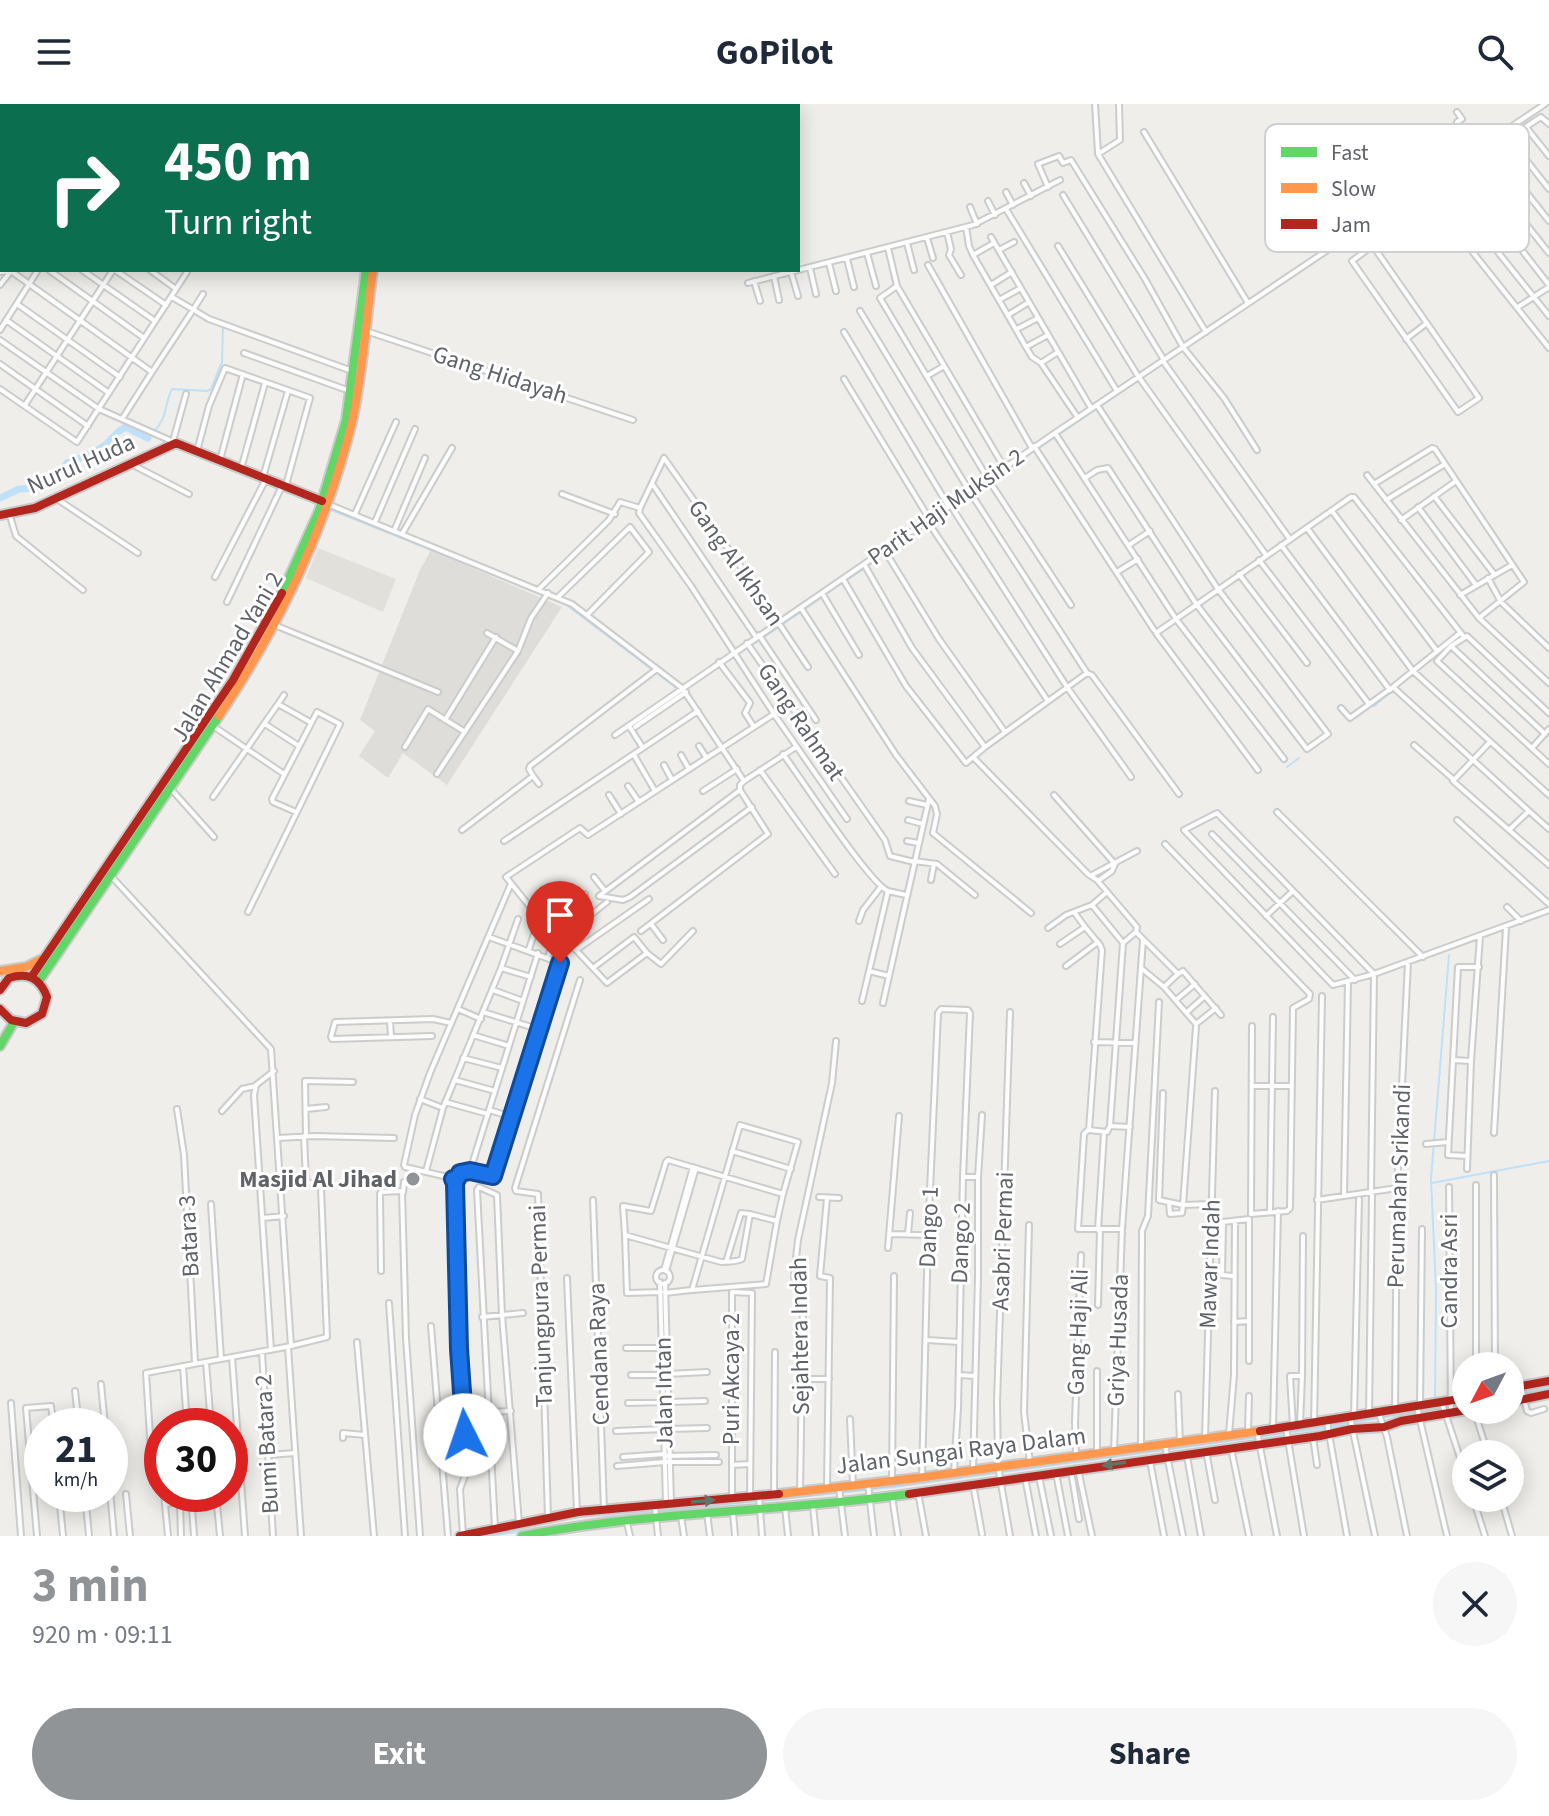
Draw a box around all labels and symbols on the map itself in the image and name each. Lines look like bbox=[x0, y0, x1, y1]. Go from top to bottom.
legend bbox=[1265, 124, 1529, 252]
text: Fast bbox=[1331, 137, 1369, 169]
text: Slow bbox=[1331, 173, 1376, 205]
text: Jam bbox=[1331, 209, 1371, 241]
street label: Gang Hidayah bbox=[428, 337, 572, 413]
street label: Nurul Huda bbox=[21, 425, 141, 503]
street label: Parit Haji Muksin 2 bbox=[860, 440, 1032, 574]
street label: Gang Al Ikhsan bbox=[679, 493, 793, 633]
street label: Jalan Ahmad Yani 2 bbox=[162, 565, 292, 749]
street label: Gang Rahmat bbox=[749, 656, 853, 788]
pin bbox=[526, 881, 594, 963]
street label: Perumahan Srikandi bbox=[1378, 1083, 1420, 1289]
place label: Masjid Al Jihad bbox=[239, 1162, 397, 1197]
marker: Masjid Al Jihad bbox=[404, 1170, 422, 1188]
street label: Asabri Permai bbox=[983, 1171, 1023, 1311]
street label: Dango 1 bbox=[910, 1186, 948, 1268]
street label: Batara 3 bbox=[169, 1194, 209, 1278]
street label: Mawar Indah bbox=[1190, 1199, 1230, 1329]
street label: Dango 2 bbox=[942, 1202, 980, 1284]
street label: Tanjungpura Permai bbox=[520, 1204, 562, 1408]
street label: Candra Asri bbox=[1432, 1214, 1467, 1328]
street label: Sejahtera Indah bbox=[781, 1257, 819, 1415]
street label: Gang Haji Ali bbox=[1058, 1268, 1098, 1396]
street label: Griya Husada bbox=[1098, 1273, 1138, 1407]
street label: Cendana Raya bbox=[579, 1282, 619, 1426]
street label: Puri Akcaya 2 bbox=[714, 1313, 749, 1445]
street label: Jalan Intan bbox=[646, 1337, 682, 1449]
north arrow bbox=[1452, 1352, 1524, 1424]
street label: Bumi Batara 2 bbox=[246, 1373, 288, 1515]
position arrow bbox=[423, 1393, 507, 1477]
speed limit sign: 30 bbox=[144, 1408, 248, 1512]
street label: Jalan Sungai Raya Dalam bbox=[834, 1418, 1088, 1484]
one-way arrow bbox=[1101, 1458, 1126, 1471]
one-way arrow bbox=[690, 1494, 715, 1507]

